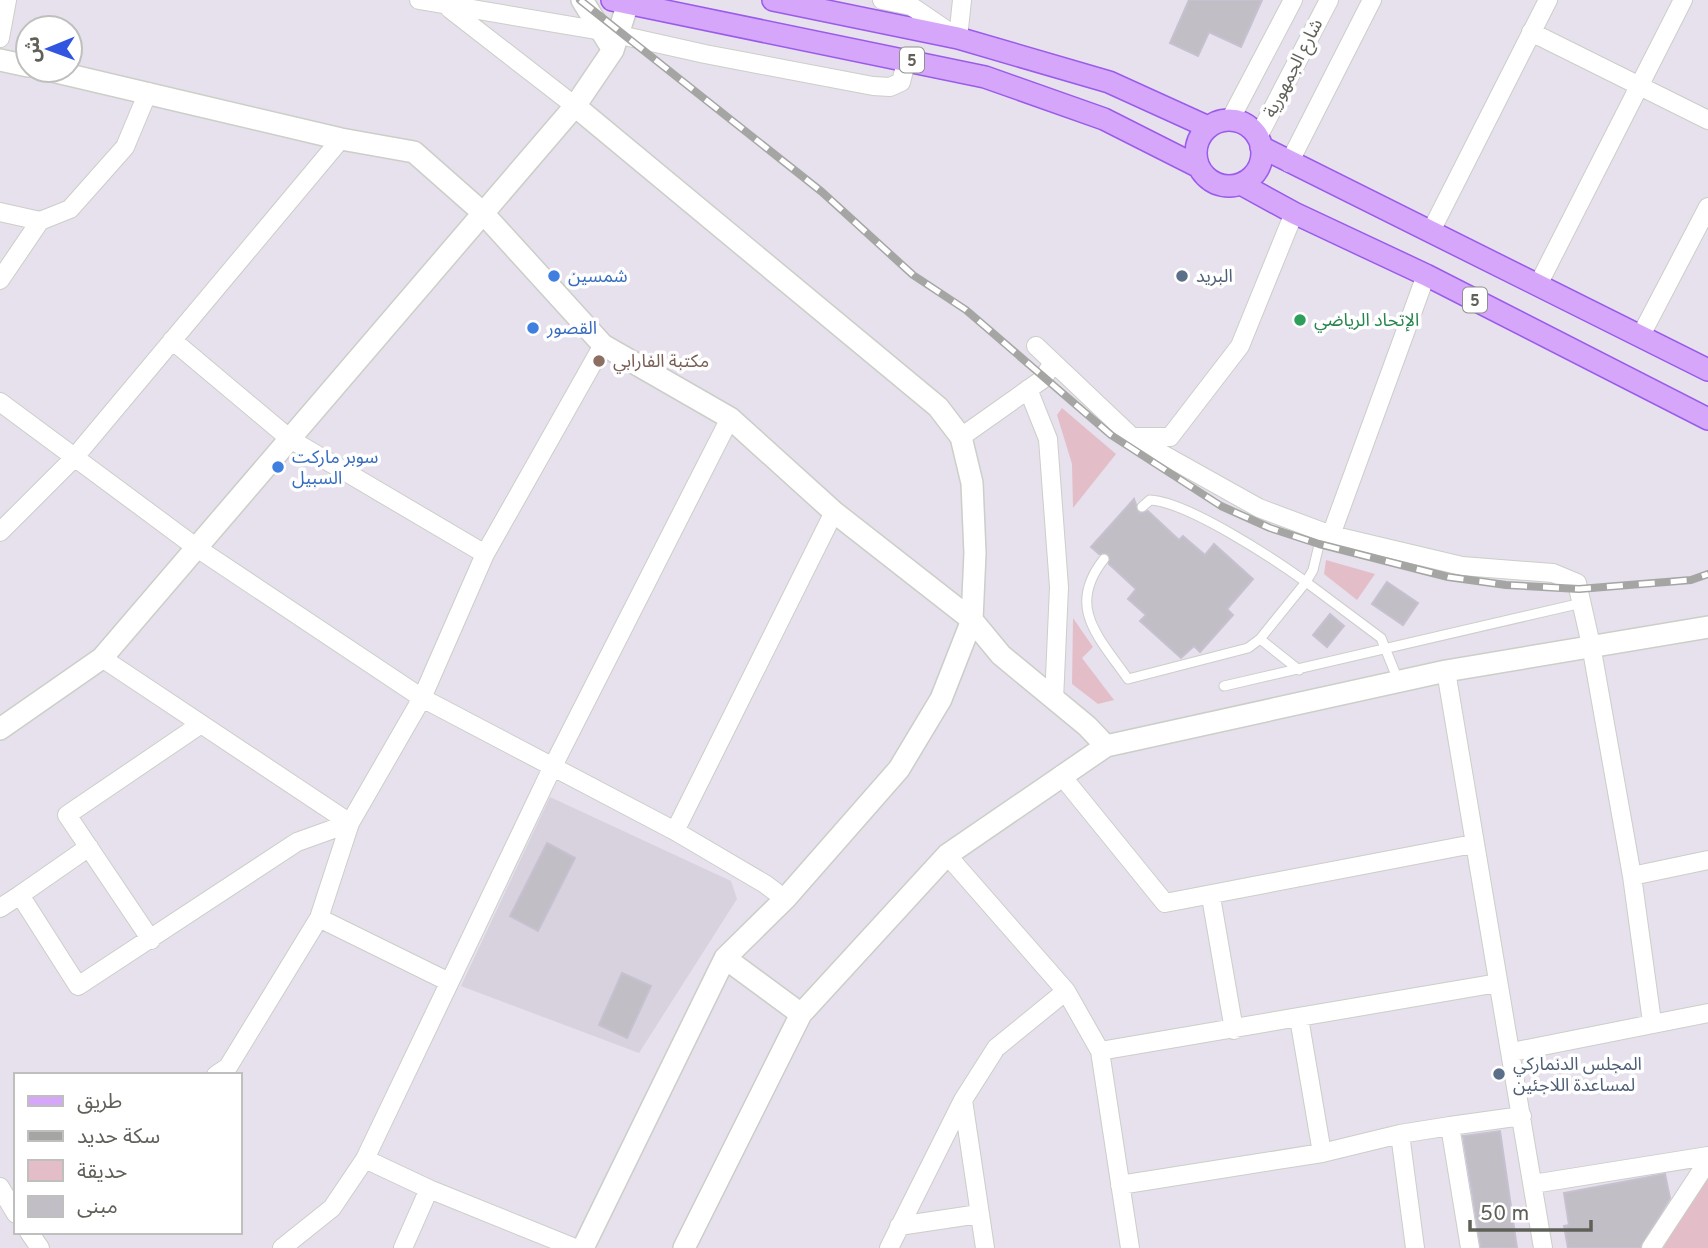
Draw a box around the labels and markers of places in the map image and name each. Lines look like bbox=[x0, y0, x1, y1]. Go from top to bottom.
place label: شمسين bbox=[568, 266, 628, 289]
place label: البريد bbox=[1196, 266, 1233, 289]
marker: شمسين bbox=[546, 268, 562, 284]
marker: البريد bbox=[1174, 268, 1190, 284]
place label: الإتحاد الرياضي bbox=[1314, 310, 1419, 333]
marker: الإتحاد الرياضي bbox=[1292, 312, 1308, 328]
place label: القصور bbox=[546, 318, 597, 341]
marker: القصور bbox=[525, 320, 541, 336]
place label: مكتبة الفارابي bbox=[613, 351, 709, 374]
marker: مكتبة الفارابي bbox=[591, 353, 607, 369]
place label: سوبر ماركت السبيل bbox=[292, 447, 378, 491]
marker: سوبر ماركت السبيل bbox=[270, 459, 286, 475]
place label: المجلس الدنماركي لمساعدة اللاجئين bbox=[1513, 1054, 1642, 1098]
marker: المجلس الدنماركي لمساعدة اللاجئين bbox=[1491, 1066, 1507, 1082]

